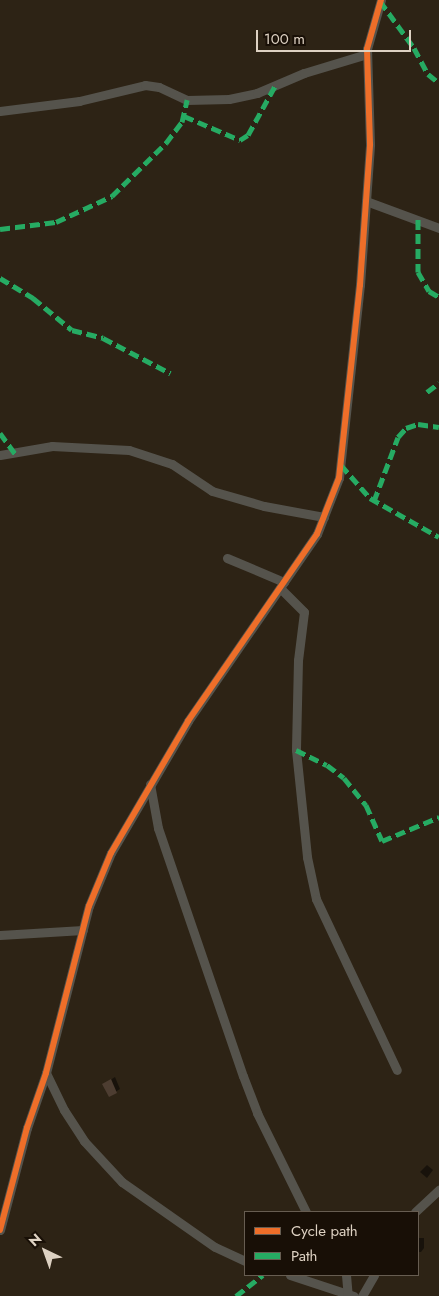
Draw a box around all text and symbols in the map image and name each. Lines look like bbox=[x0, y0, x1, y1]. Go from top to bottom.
scale bar bbox=[259, 20, 414, 52]
text: 100 m bbox=[264, 28, 305, 50]
legend bbox=[244, 1211, 419, 1276]
text: Cycle path bbox=[291, 1220, 358, 1242]
north arrow bbox=[20, 1226, 70, 1276]
text: N bbox=[24, 1229, 46, 1251]
text: Path bbox=[291, 1245, 317, 1267]

